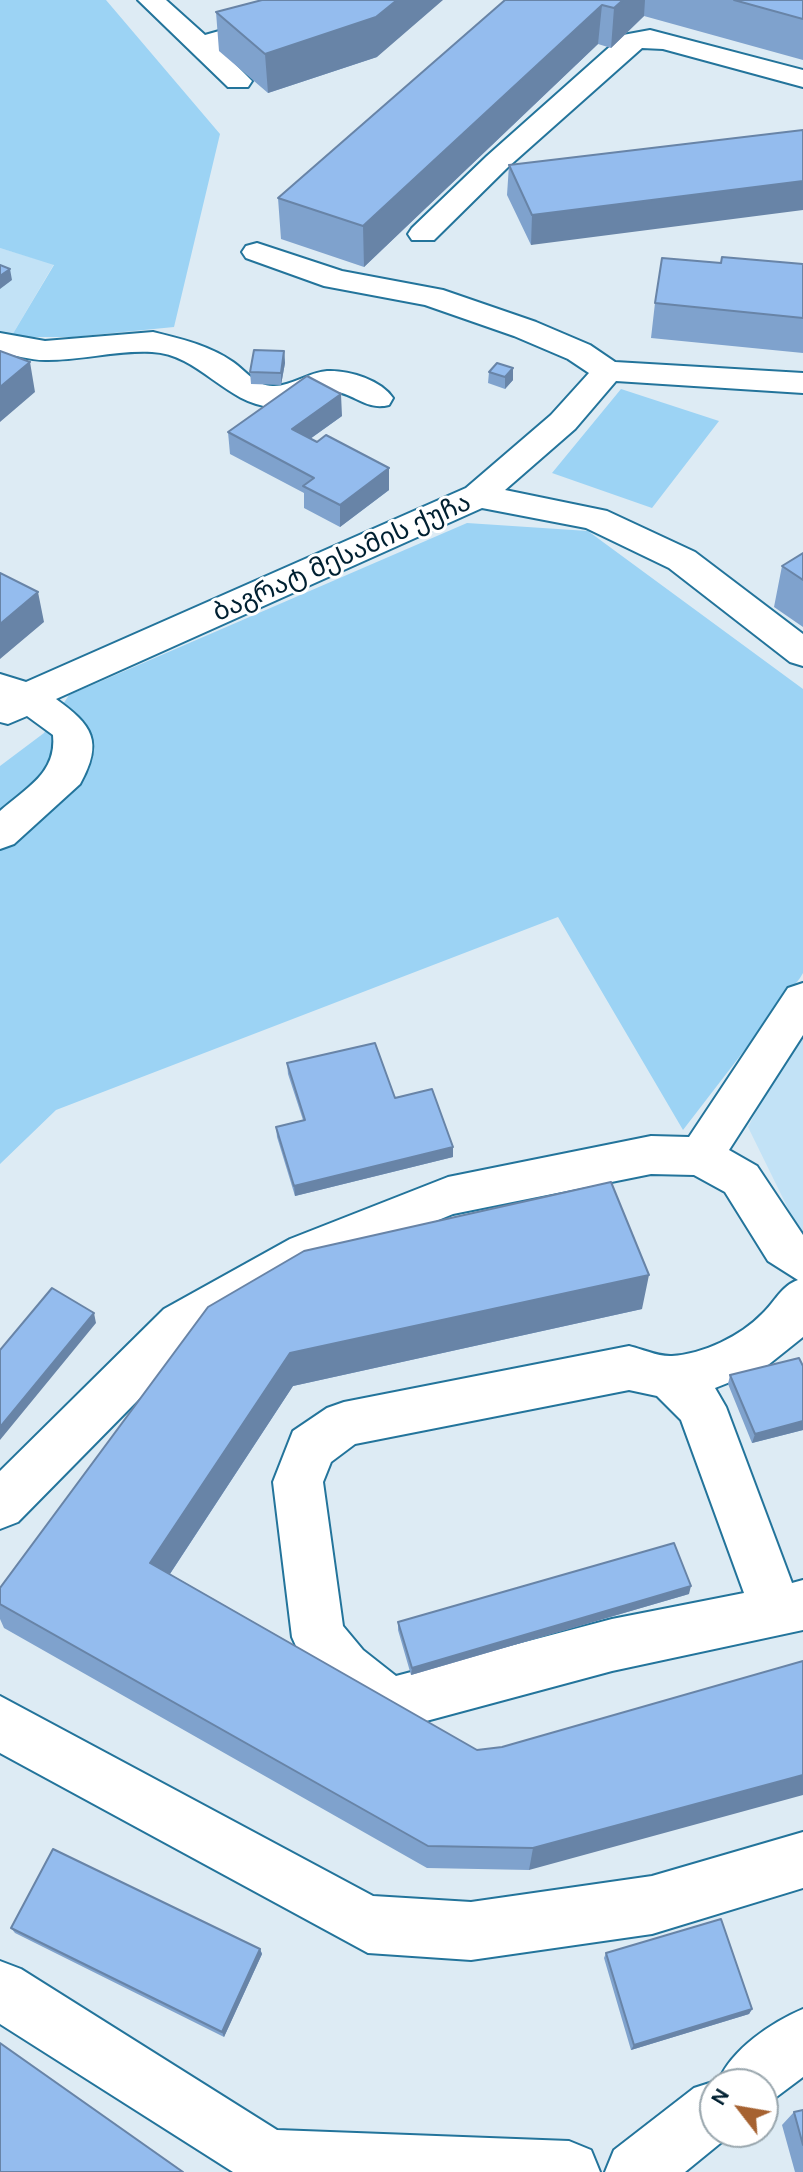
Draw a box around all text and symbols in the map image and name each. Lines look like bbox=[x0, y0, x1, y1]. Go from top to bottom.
street label: ბაგრატ მესამის ქუჩა bbox=[208, 487, 476, 629]
north arrow bbox=[699, 2068, 779, 2148]
text: N bbox=[705, 2083, 735, 2110]

